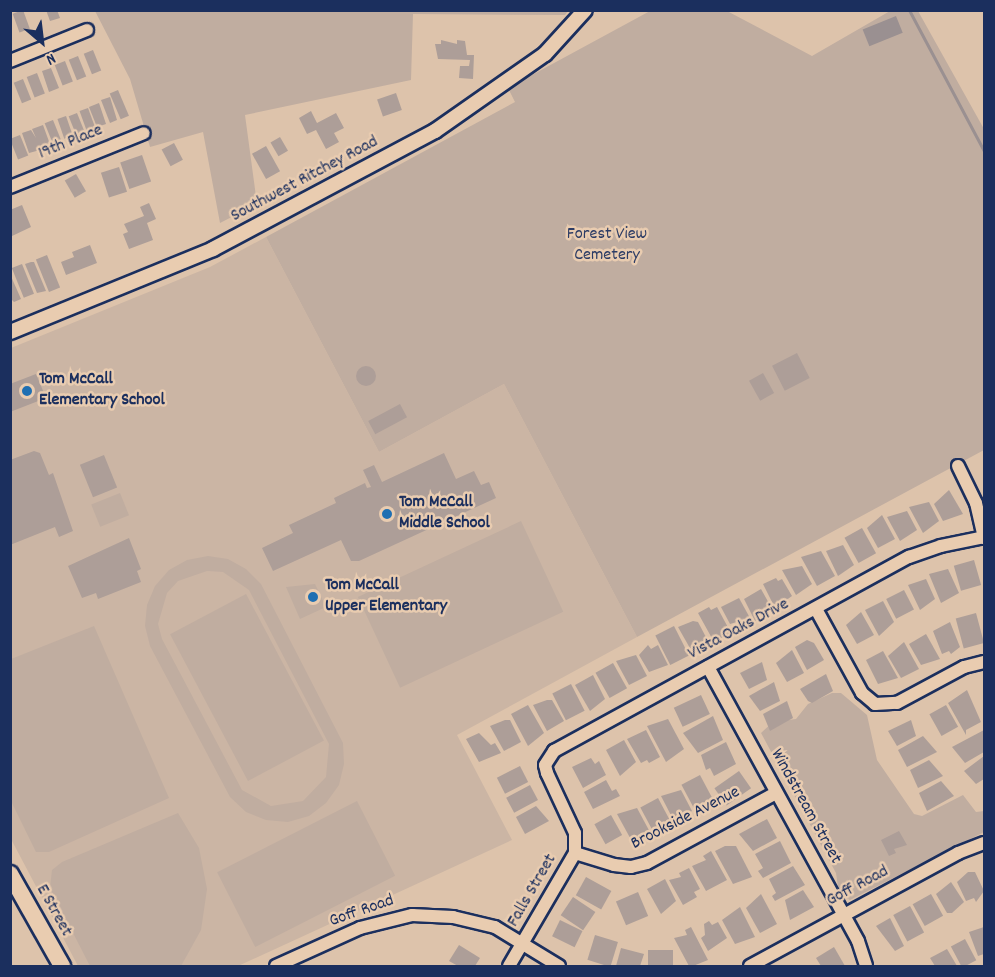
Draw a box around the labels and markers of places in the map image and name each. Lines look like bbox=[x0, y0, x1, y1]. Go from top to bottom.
place label: Tom McCall Elementary School bbox=[39, 370, 165, 412]
marker: Tom McCall Elementary School bbox=[20, 384, 34, 398]
place label: Tom McCall Middle School bbox=[399, 493, 490, 536]
marker: Tom McCall Middle School bbox=[380, 507, 394, 521]
place label: Tom McCall Upper Elementary bbox=[325, 576, 447, 618]
marker: Tom McCall Upper Elementary bbox=[306, 590, 320, 604]

